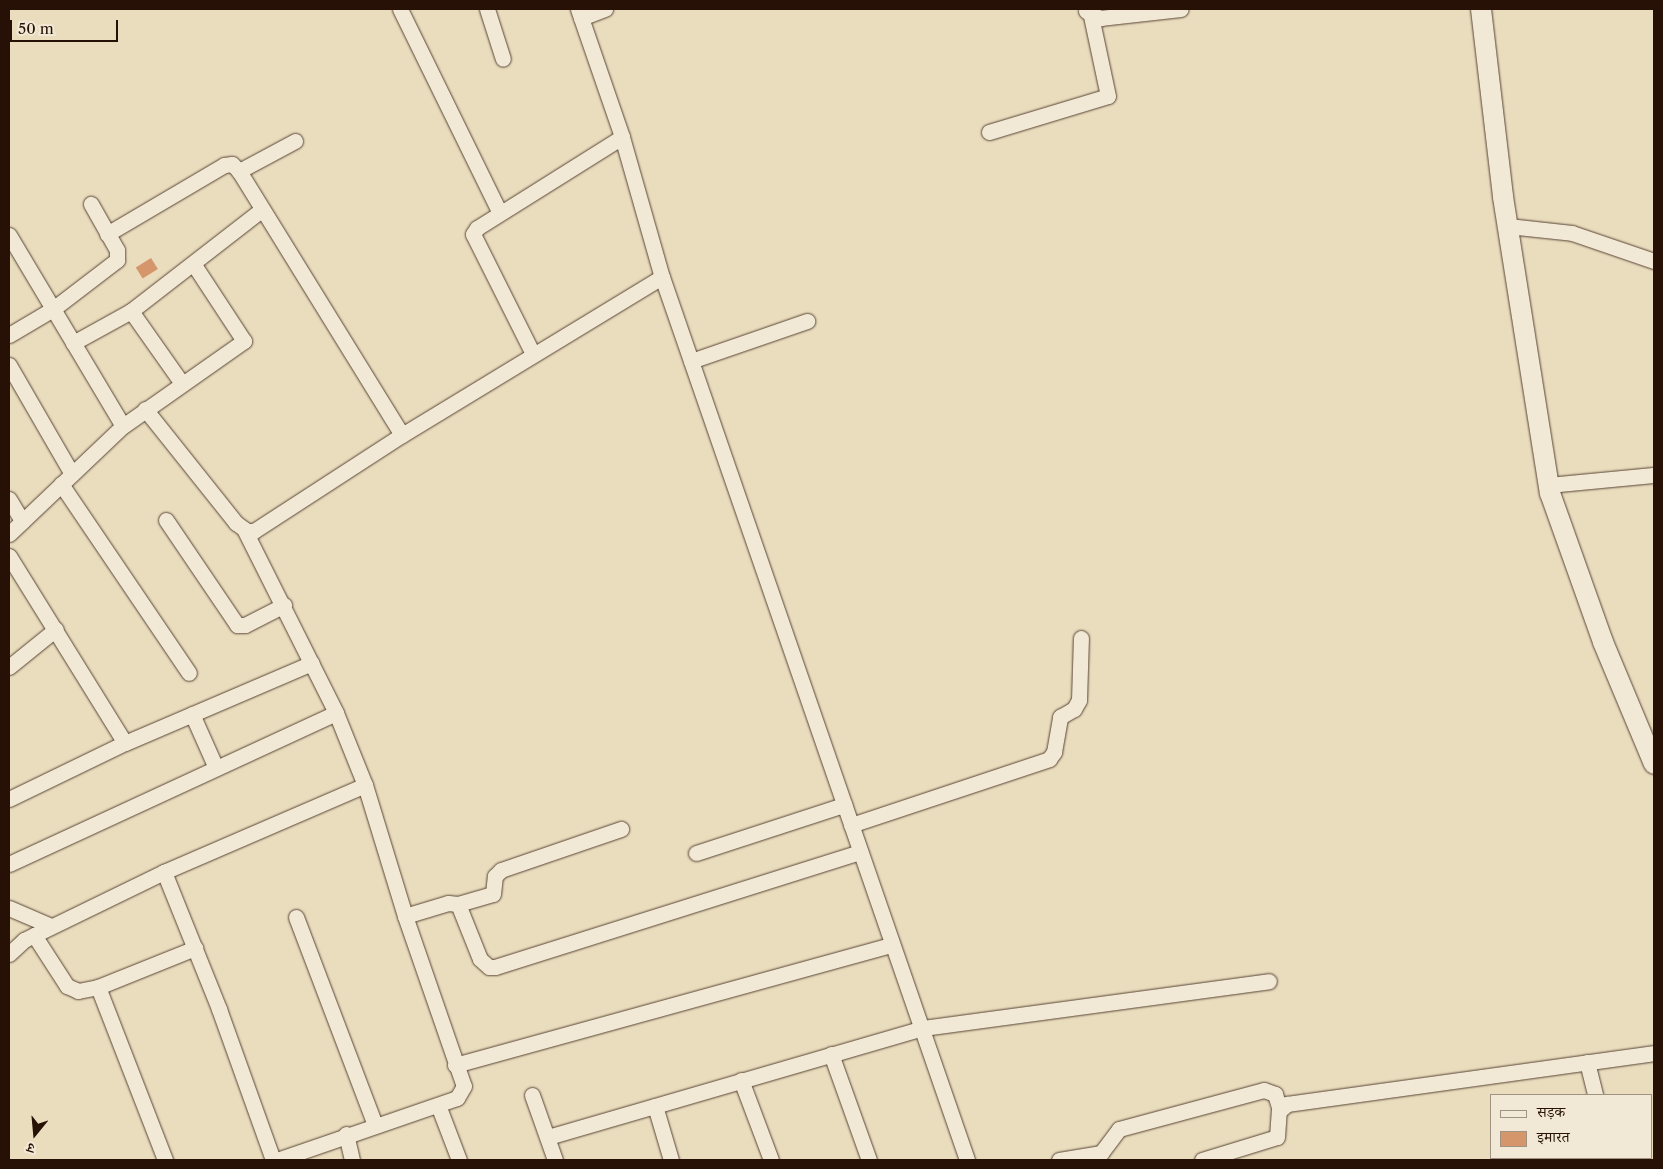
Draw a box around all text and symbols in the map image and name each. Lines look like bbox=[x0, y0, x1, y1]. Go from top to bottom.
scale bar bbox=[12, 10, 120, 42]
text: 50 m bbox=[18, 19, 54, 38]
legend bbox=[1490, 1094, 1653, 1159]
text: सड़क bbox=[1537, 1102, 1565, 1121]
north arrow bbox=[10, 1109, 60, 1159]
text: इमारत bbox=[1537, 1127, 1570, 1146]
text: उ bbox=[25, 1139, 37, 1158]

